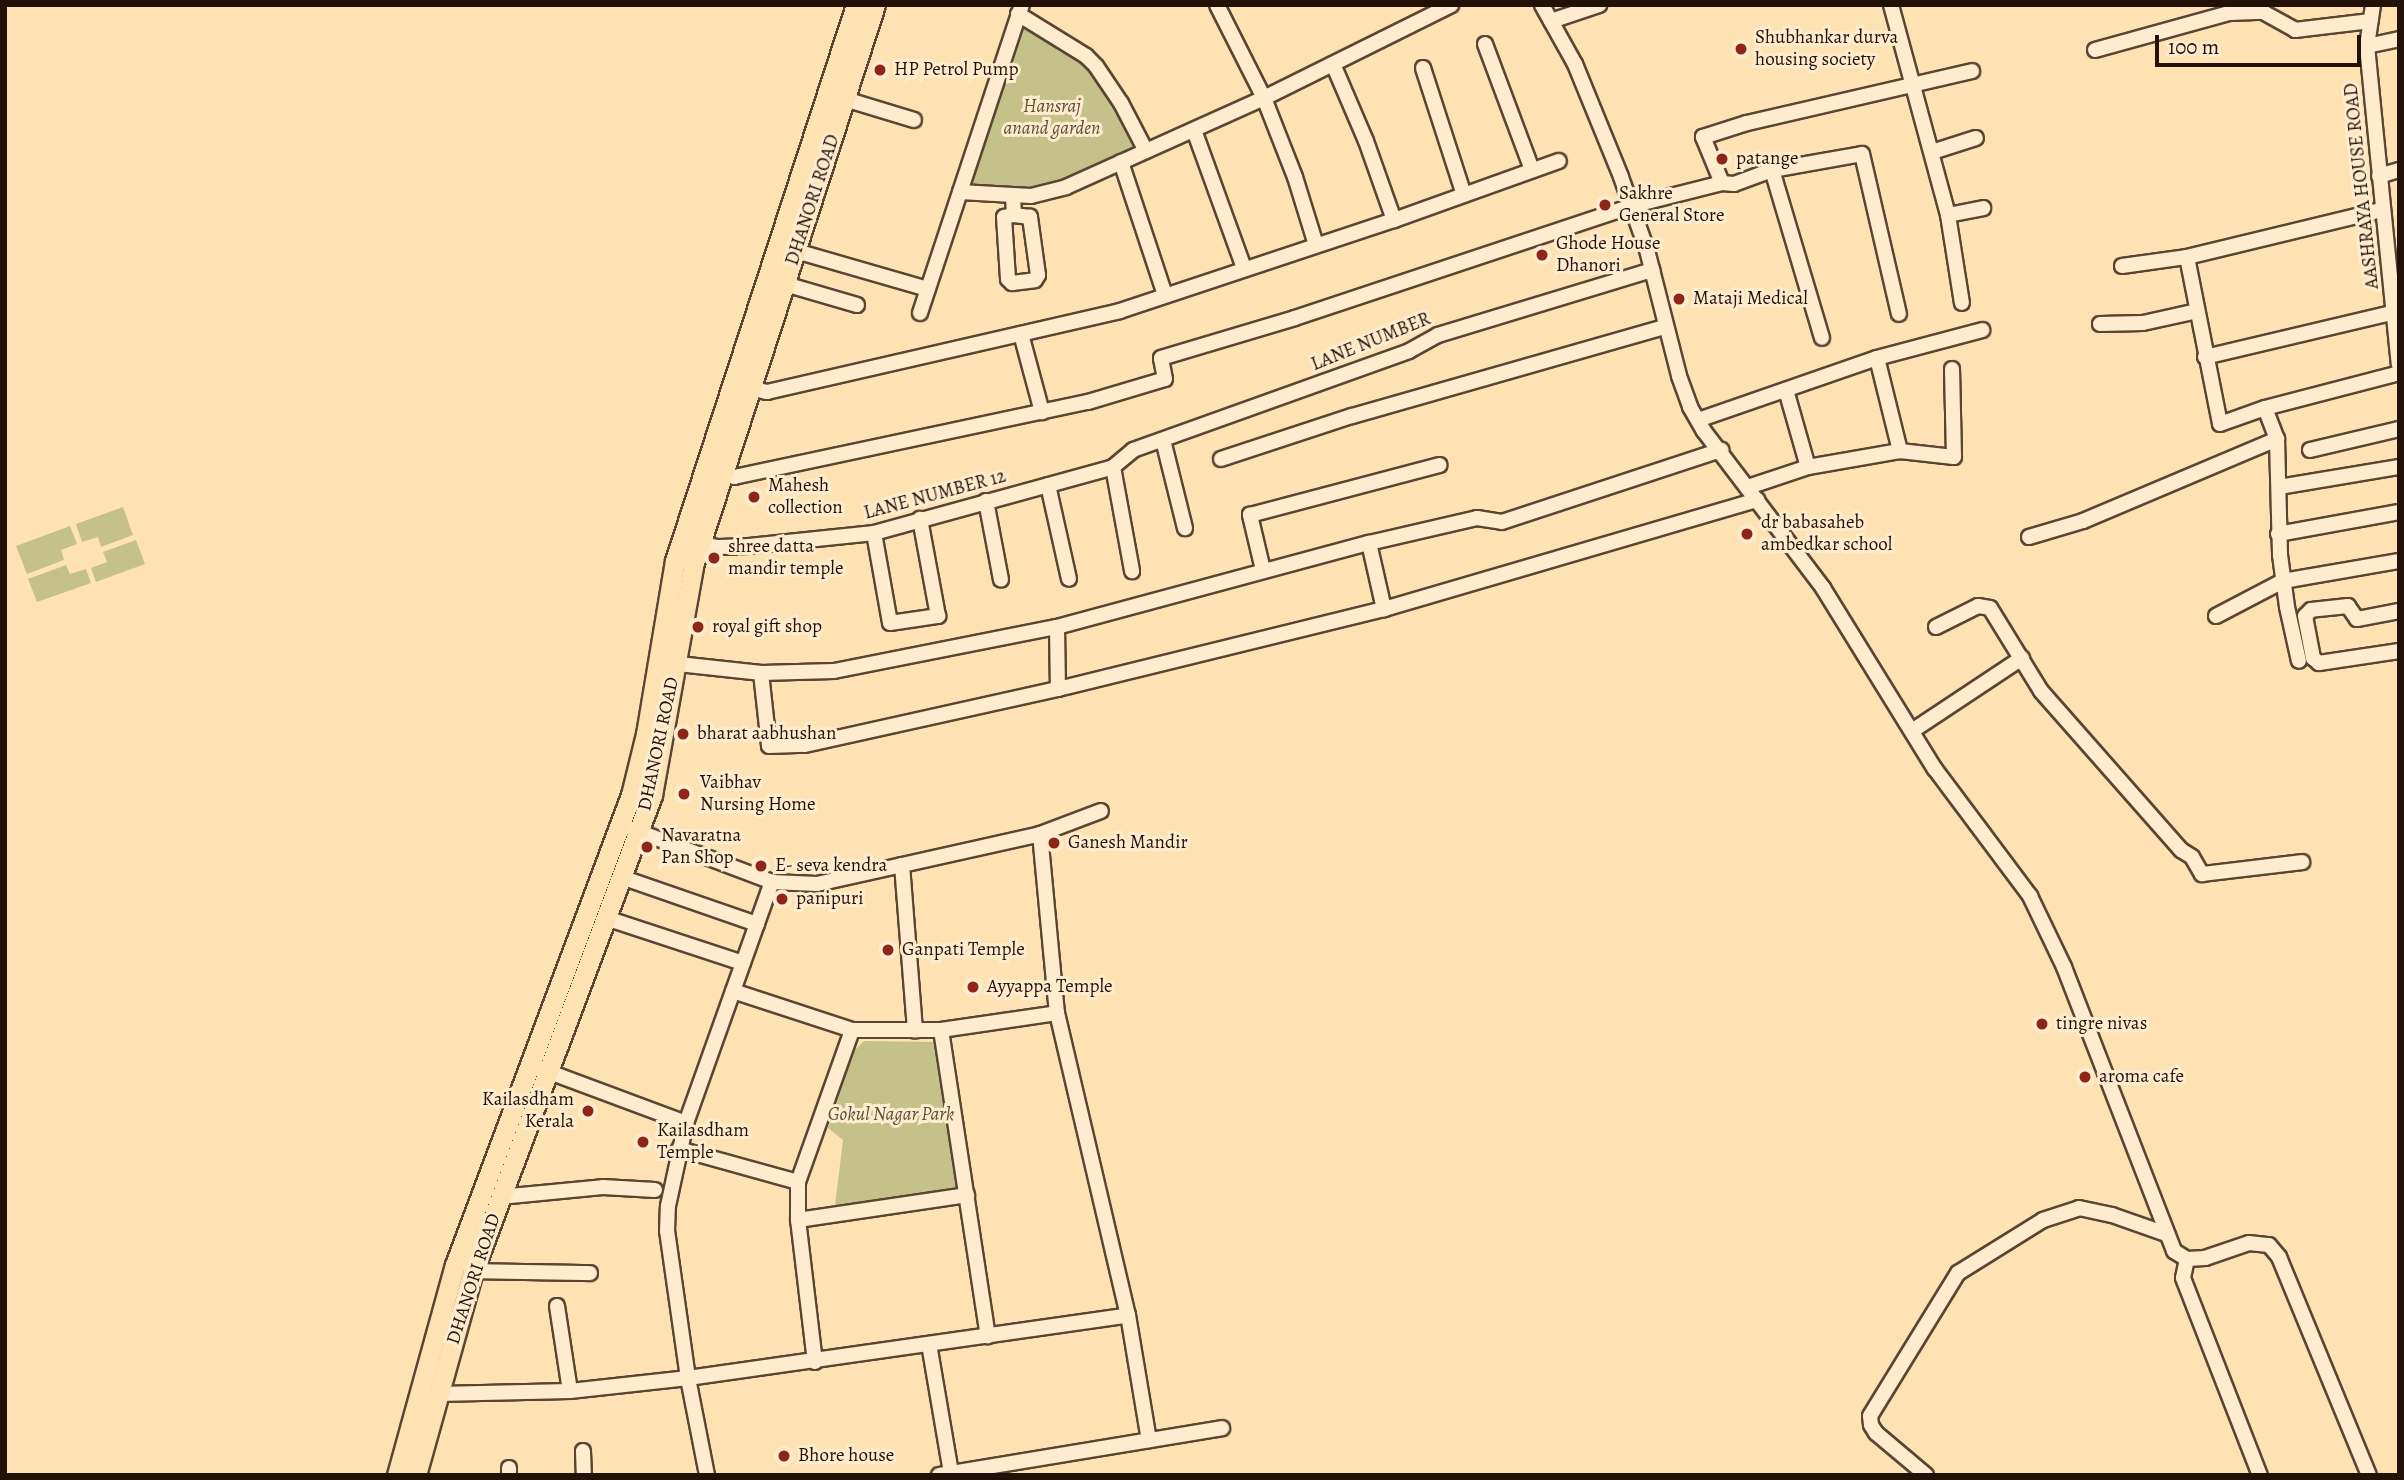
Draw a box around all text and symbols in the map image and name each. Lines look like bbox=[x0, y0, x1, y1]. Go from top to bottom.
scale bar bbox=[2159, 21, 2366, 65]
place label: Shubhankar durva housing society bbox=[1755, 27, 1898, 71]
text: 100 m bbox=[2168, 33, 2219, 61]
marker: Shubhankar durva housing society bbox=[1733, 41, 1749, 57]
place label: HP Petrol Pump bbox=[894, 59, 1018, 81]
marker: HP Petrol Pump bbox=[872, 62, 888, 78]
street label: AASHRAYA HOUSE ROAD bbox=[2340, 82, 2384, 290]
park label: Hansraj anand garden bbox=[1004, 96, 1100, 140]
street label: DHANORI ROAD bbox=[781, 132, 845, 268]
place label: patange bbox=[1736, 148, 1798, 170]
marker: patange bbox=[1714, 151, 1730, 167]
place label: Sakhre General Store bbox=[1619, 183, 1724, 227]
marker: Sakhre General Store bbox=[1597, 197, 1613, 213]
place label: Ghode House Dhanori bbox=[1556, 233, 1660, 277]
marker: Ghode House Dhanori bbox=[1534, 247, 1550, 263]
place label: Mataji Medical bbox=[1693, 288, 1808, 310]
marker: Mataji Medical bbox=[1671, 291, 1687, 307]
street label: LANE NUMBER bbox=[1308, 308, 1434, 376]
street label: LANE NUMBER 12 bbox=[862, 465, 1008, 525]
place label: Mahesh collection bbox=[768, 475, 843, 519]
marker: Mahesh collection bbox=[746, 489, 762, 505]
place label: dr babasaheb ambedkar school bbox=[1761, 512, 1892, 556]
marker: dr babasaheb ambedkar school bbox=[1739, 526, 1755, 542]
place label: shree datta mandir temple bbox=[728, 536, 843, 580]
marker: shree datta mandir temple bbox=[706, 550, 722, 566]
place label: royal gift shop bbox=[712, 616, 822, 638]
marker: royal gift shop bbox=[690, 619, 706, 635]
street label: DHANORI ROAD bbox=[634, 675, 684, 813]
place label: bharat aabhushan bbox=[697, 723, 836, 745]
marker: bharat aabhushan bbox=[675, 726, 691, 742]
place label: Vaibhav Nursing Home bbox=[700, 772, 816, 816]
marker: Vaibhav Nursing Home bbox=[674, 784, 694, 804]
place label: Navaratna Pan Shop bbox=[661, 825, 741, 869]
place label: Ganesh Mandir bbox=[1068, 832, 1188, 854]
marker: Ganesh Mandir bbox=[1046, 835, 1062, 851]
marker: Navaratna Pan Shop bbox=[639, 839, 655, 855]
place label: E- seva kendra bbox=[775, 855, 888, 877]
marker: E- seva kendra bbox=[753, 858, 769, 874]
place label: panipuri bbox=[796, 888, 864, 910]
marker: panipuri bbox=[774, 891, 790, 907]
place label: Ganpati Temple bbox=[902, 939, 1025, 961]
marker: Ganpati Temple bbox=[880, 942, 896, 958]
place label: Ayyappa Temple bbox=[987, 976, 1113, 998]
marker: Ayyappa Temple bbox=[965, 979, 981, 995]
place label: tingre nivas bbox=[2056, 1013, 2147, 1035]
marker: tingre nivas bbox=[2034, 1016, 2050, 1032]
place label: aroma cafe bbox=[2099, 1066, 2184, 1088]
marker: aroma cafe bbox=[2077, 1069, 2093, 1085]
place label: Kailasdham Kerala bbox=[482, 1089, 574, 1133]
marker: Kailasdham Kerala bbox=[580, 1103, 596, 1119]
park label: Gokul Nagar Park bbox=[828, 1104, 954, 1126]
place label: Kailasdham Temple bbox=[657, 1120, 749, 1164]
marker: Kailasdham Temple bbox=[635, 1134, 651, 1150]
street label: DHANORI ROAD bbox=[442, 1211, 506, 1347]
place label: Bhore house bbox=[798, 1445, 894, 1467]
marker: Bhore house bbox=[776, 1448, 792, 1464]

